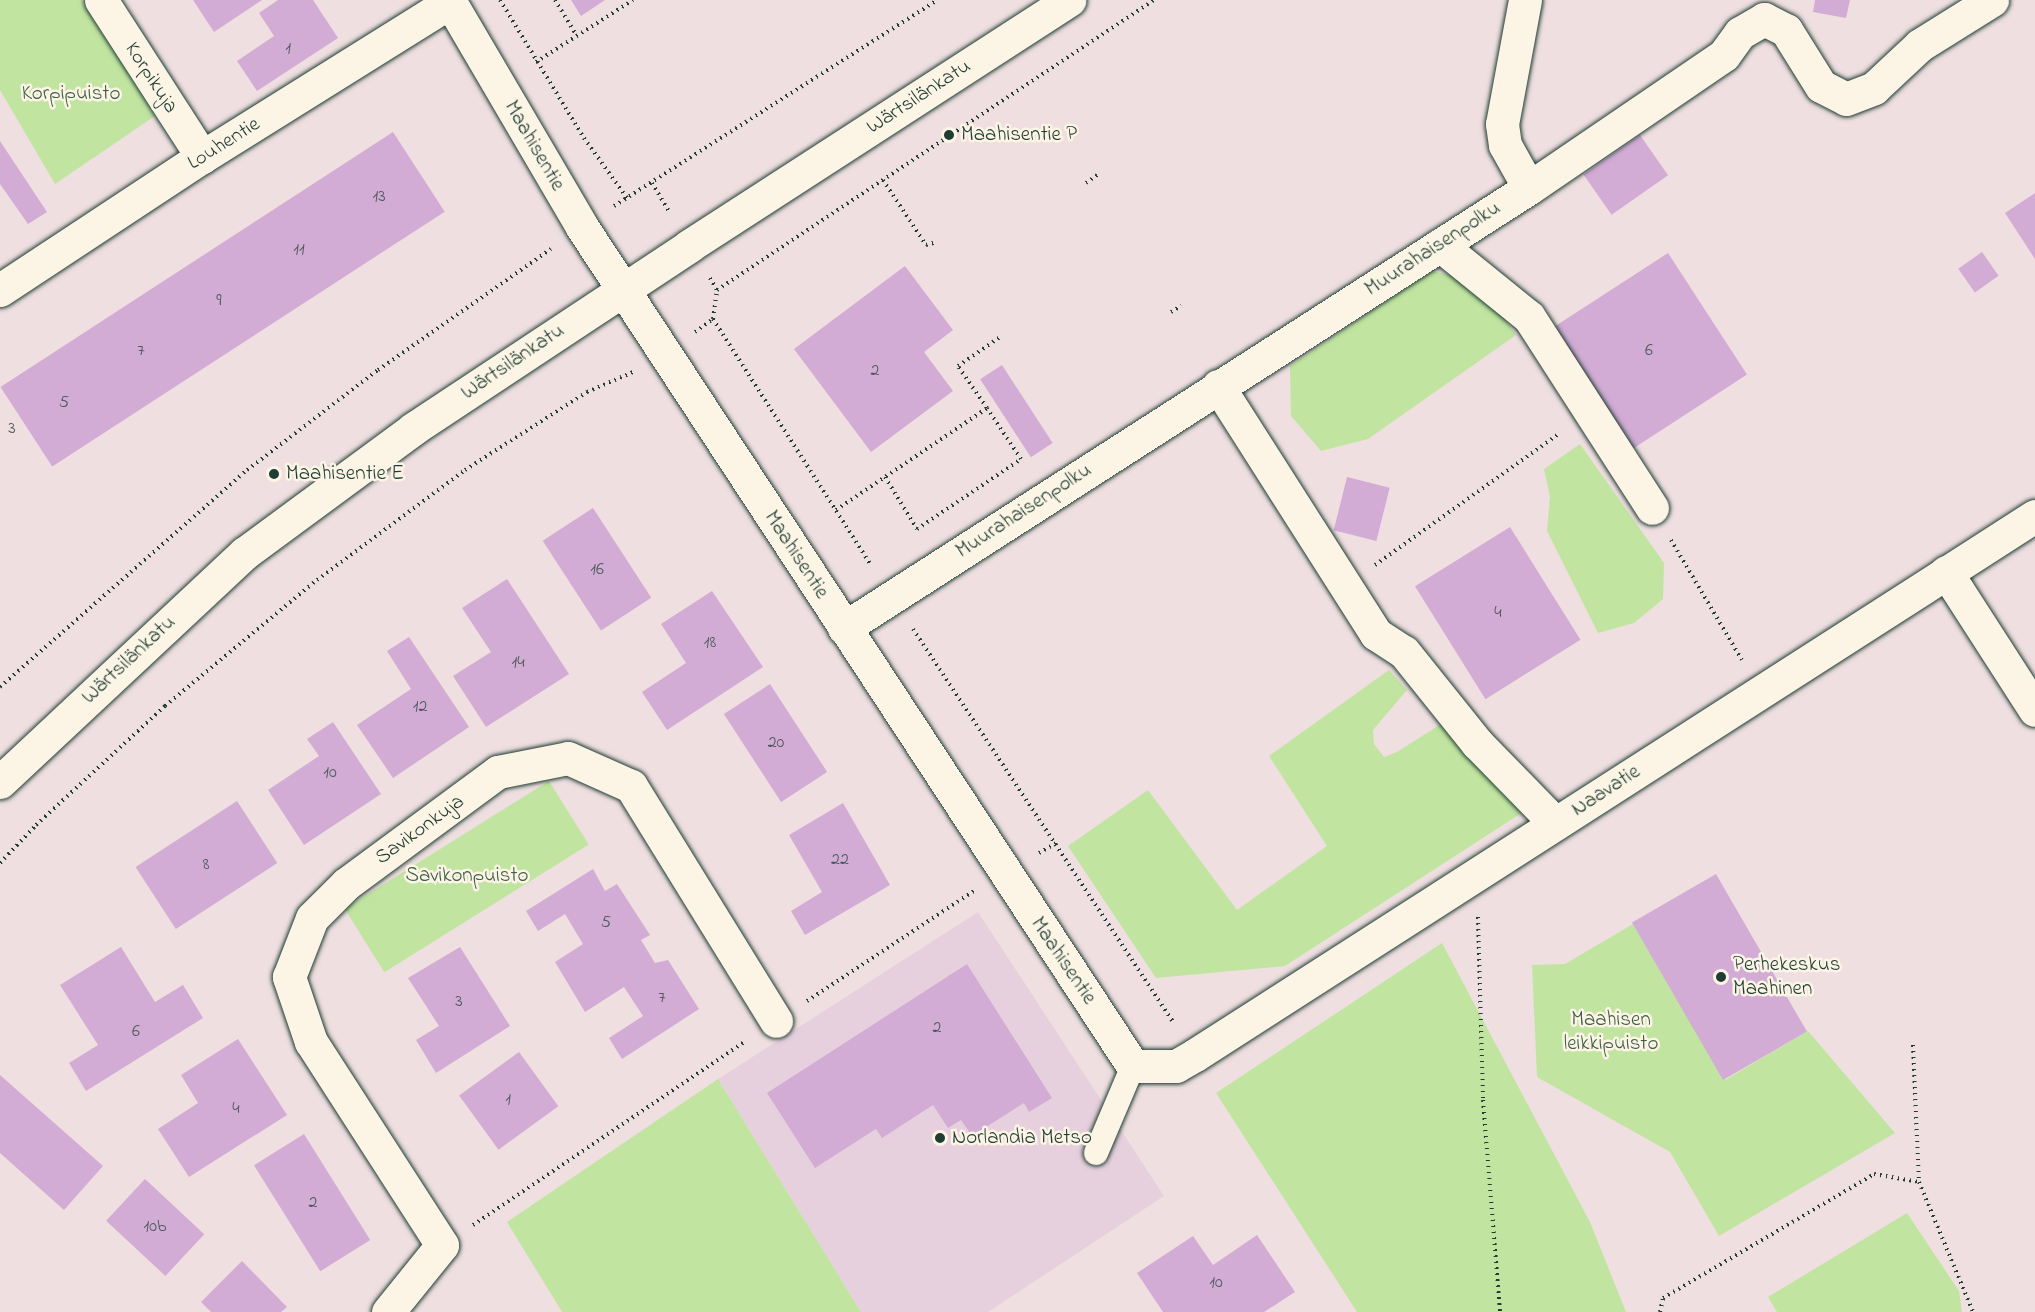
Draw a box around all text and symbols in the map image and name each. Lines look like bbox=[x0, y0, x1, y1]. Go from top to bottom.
street label: Korpikuja bbox=[119, 38, 183, 118]
house number: 1 bbox=[285, 38, 291, 60]
street label: Wärtsilänkatu bbox=[862, 54, 976, 140]
park label: Korpipuisto bbox=[22, 81, 120, 107]
street label: Maahisentie bbox=[498, 96, 570, 196]
street label: Louhentie bbox=[183, 112, 265, 176]
place label: Maahisentie P bbox=[961, 122, 1077, 148]
marker: Maahisentie P bbox=[942, 128, 956, 142]
house number: 13 bbox=[372, 186, 386, 208]
street label: Muurahaisenpolku bbox=[1361, 196, 1505, 302]
house number: 11 bbox=[293, 239, 305, 261]
house number: 9 bbox=[216, 290, 222, 312]
street label: Wärtsilänkatu bbox=[457, 318, 569, 406]
house number: 7 bbox=[137, 340, 145, 362]
house number: 6 bbox=[1645, 340, 1653, 362]
house number: 2 bbox=[871, 360, 879, 382]
house number: 5 bbox=[59, 392, 69, 414]
house number: 3 bbox=[8, 418, 16, 440]
street label: Muurahaisenpolku bbox=[952, 458, 1096, 564]
place label: Maahisentie E bbox=[286, 461, 404, 487]
marker: Maahisentie E bbox=[267, 467, 281, 481]
street label: Maahisentie bbox=[758, 506, 834, 604]
house number: 16 bbox=[590, 559, 604, 581]
house number: 4 bbox=[1494, 602, 1502, 624]
street label: Wärtsilänkatu bbox=[77, 610, 181, 710]
house number: 18 bbox=[704, 632, 716, 654]
house number: 14 bbox=[511, 652, 525, 674]
house number: 12 bbox=[413, 696, 427, 718]
house number: 20 bbox=[768, 732, 784, 754]
street label: Naavatie bbox=[1567, 760, 1645, 822]
house number: 10 bbox=[323, 762, 337, 784]
street label: Savikonkuja bbox=[371, 789, 469, 871]
house number: 22 bbox=[831, 849, 849, 871]
house number: 8 bbox=[203, 854, 209, 876]
park label: Savikonpuisto bbox=[406, 863, 528, 889]
house number: 5 bbox=[601, 912, 611, 934]
street label: Maahisentie bbox=[1025, 913, 1101, 1009]
place label: Perhekeskus Maahinen bbox=[1733, 952, 1840, 1002]
marker: Perhekeskus Maahinen bbox=[1714, 970, 1728, 984]
house number: 7 bbox=[658, 987, 666, 1009]
house number: 3 bbox=[455, 991, 463, 1013]
park label: Maahisen leikkipuisto bbox=[1564, 1007, 1658, 1057]
house number: 2 bbox=[933, 1017, 941, 1039]
house number: 6 bbox=[132, 1021, 140, 1043]
house number: 1 bbox=[505, 1089, 511, 1111]
house number: 4 bbox=[232, 1098, 240, 1120]
place label: Norlandia Metso bbox=[952, 1125, 1092, 1151]
marker: Norlandia Metso bbox=[933, 1131, 947, 1145]
house number: 2 bbox=[309, 1192, 317, 1214]
house number: 10b bbox=[143, 1216, 167, 1238]
house number: 10 bbox=[1209, 1272, 1223, 1294]

